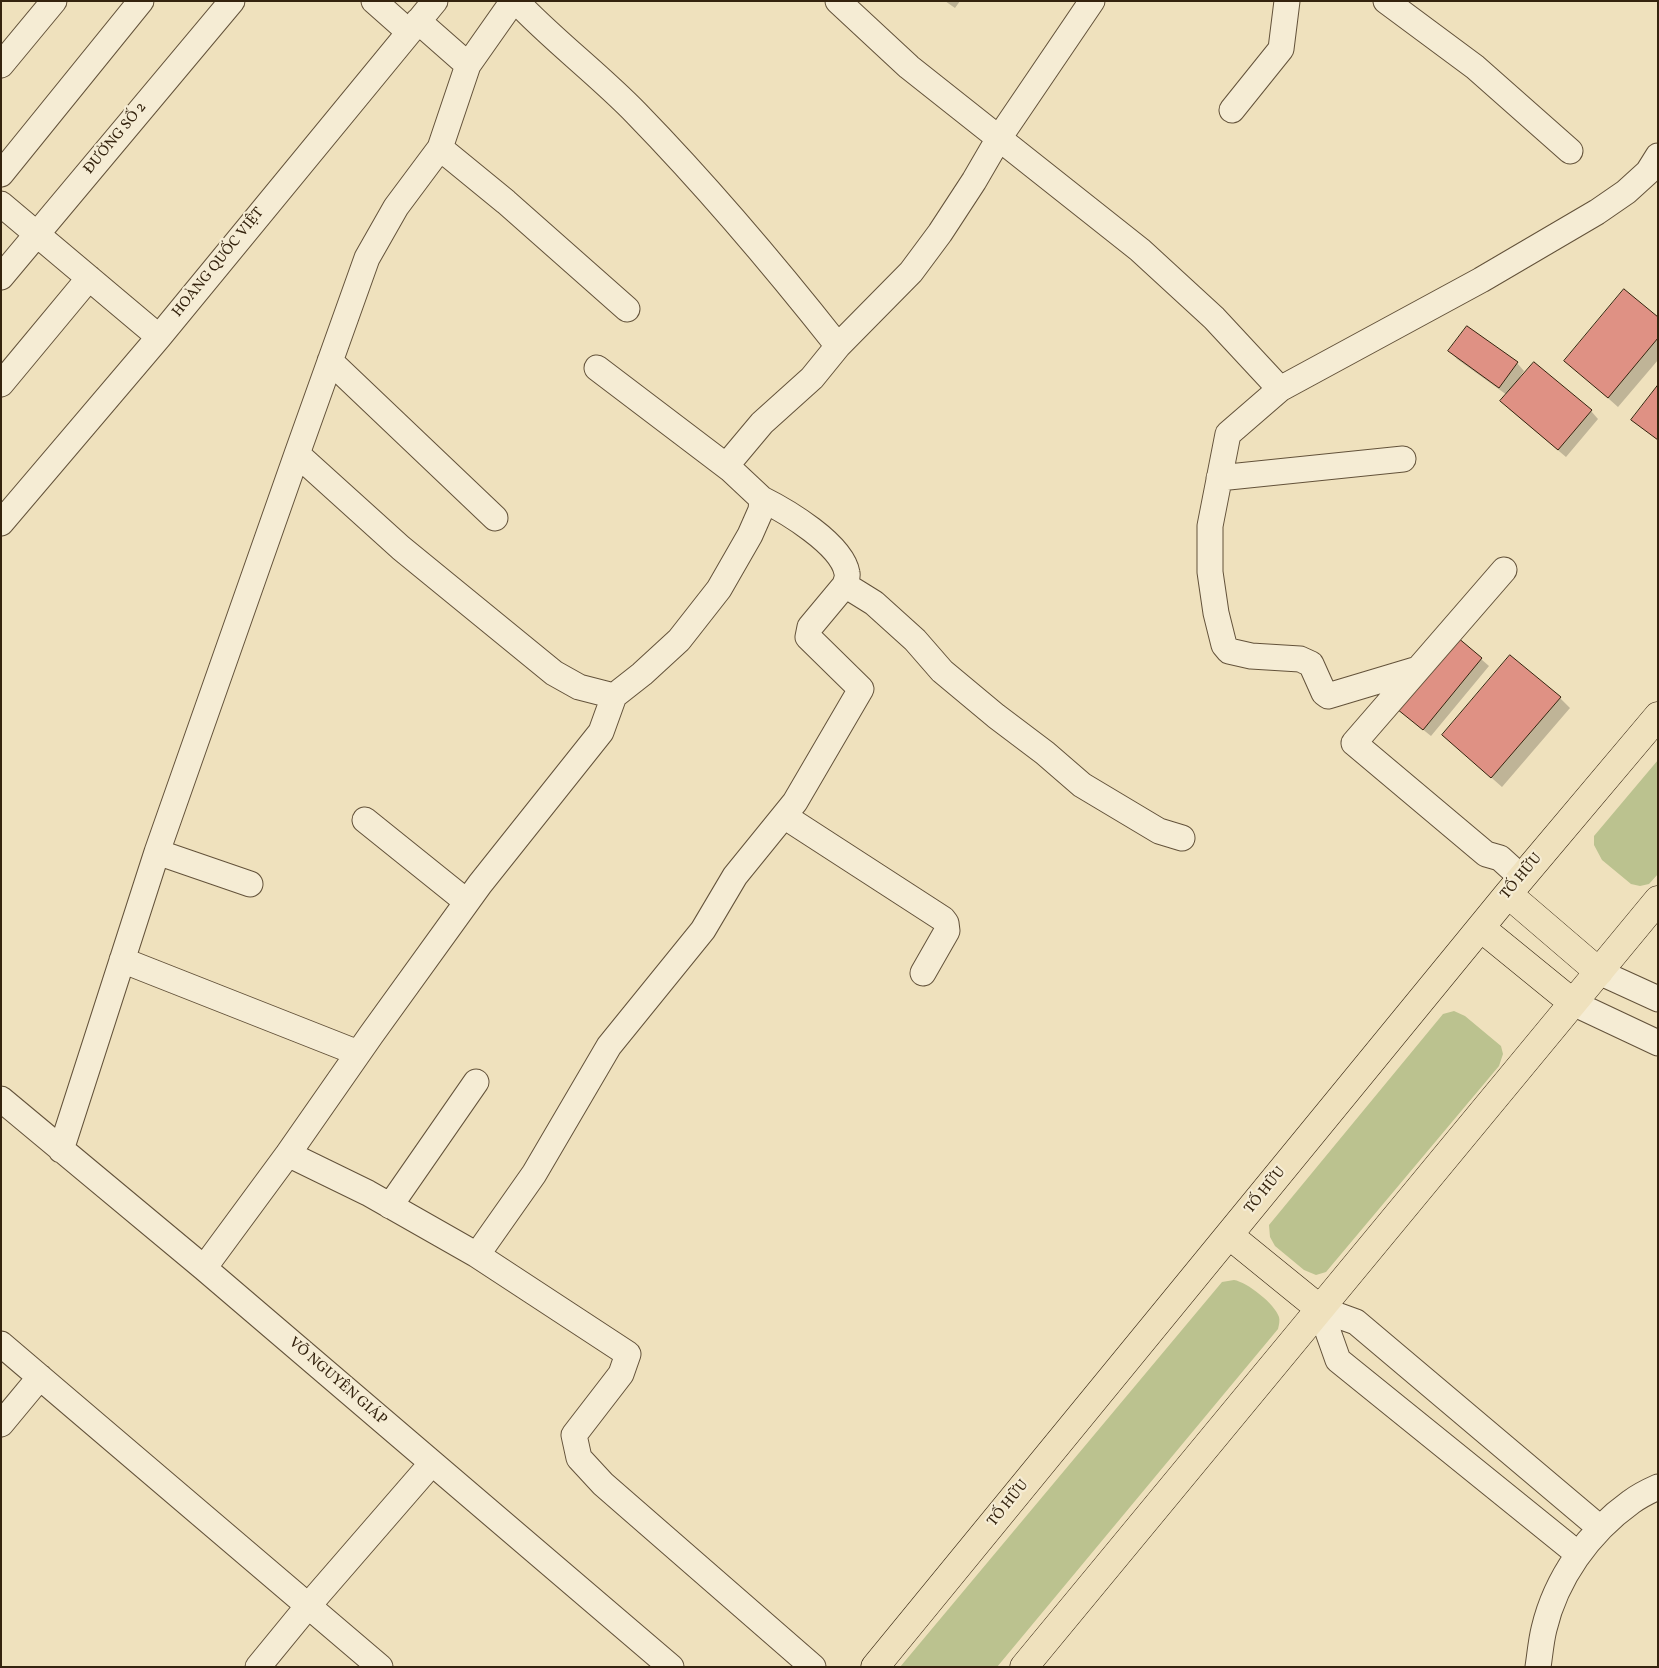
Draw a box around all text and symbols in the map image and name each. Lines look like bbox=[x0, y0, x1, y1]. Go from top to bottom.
street label: ĐƯỜNG SỐ 2 bbox=[81, 99, 151, 179]
street label: HOÀNG QUỐC VIỆT bbox=[169, 205, 269, 321]
street label: TỐ HỮU bbox=[1497, 850, 1547, 904]
street label: TỐ HỮU bbox=[1242, 1164, 1290, 1218]
street label: VÕ NGUYÊN GIÁP bbox=[284, 1334, 390, 1430]
street label: TỐ HỮU bbox=[985, 1477, 1033, 1531]

